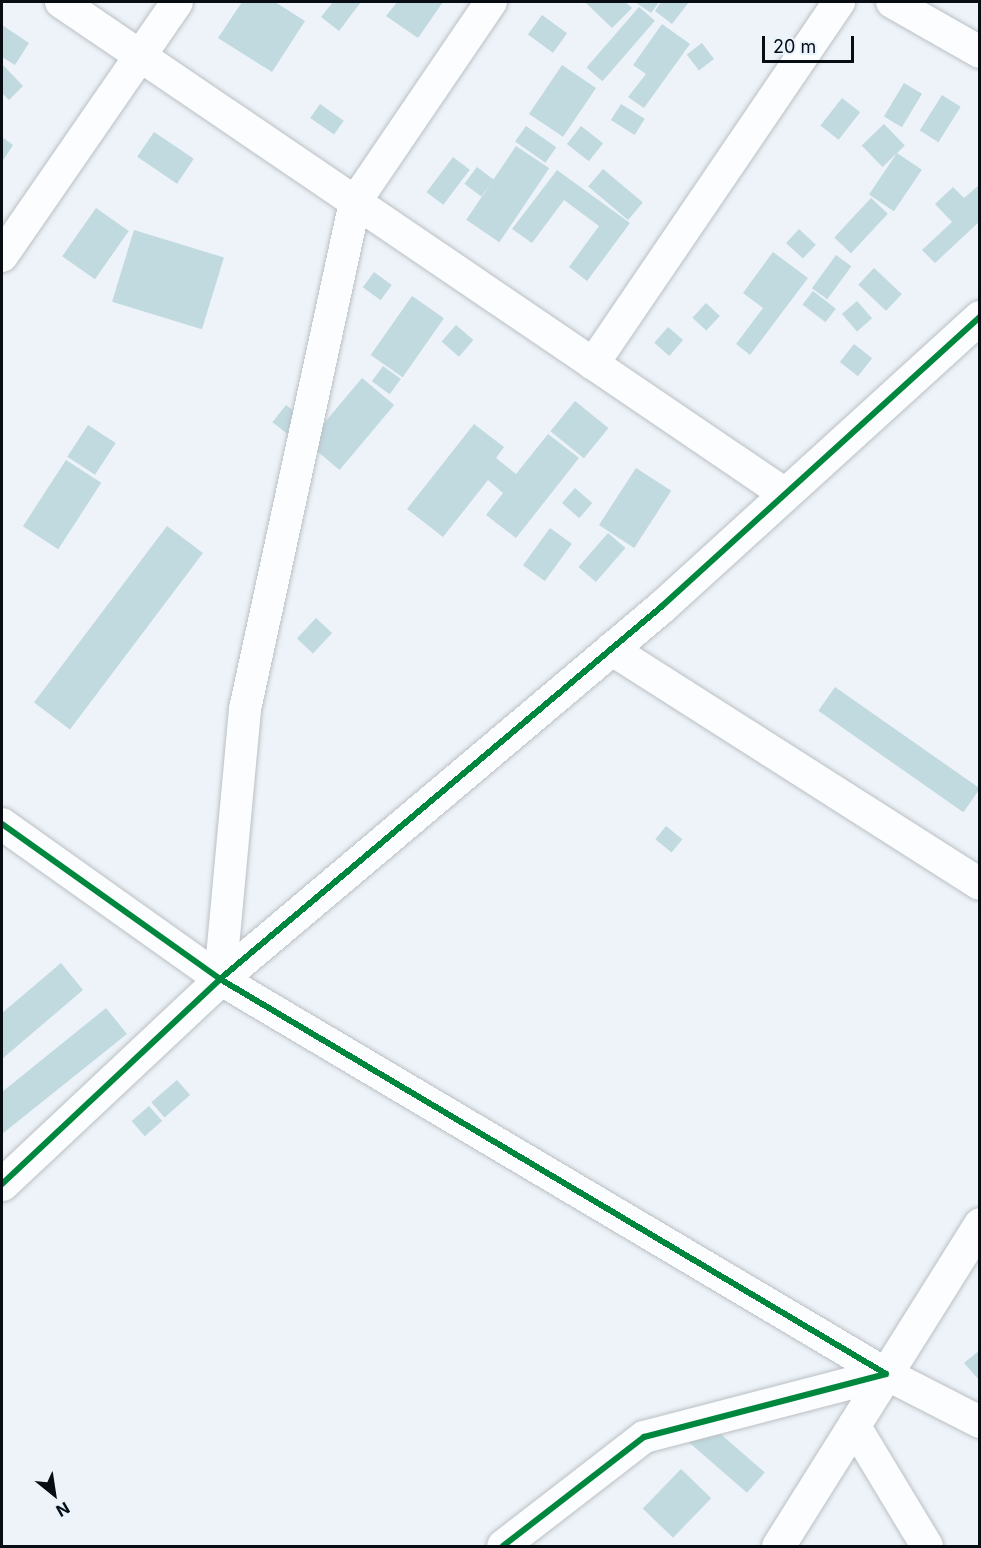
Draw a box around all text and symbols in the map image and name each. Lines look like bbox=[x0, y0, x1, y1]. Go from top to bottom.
scale bar bbox=[765, 24, 856, 62]
text: 20 m bbox=[773, 36, 816, 57]
north arrow bbox=[24, 1464, 84, 1524]
text: N bbox=[53, 1498, 73, 1521]

